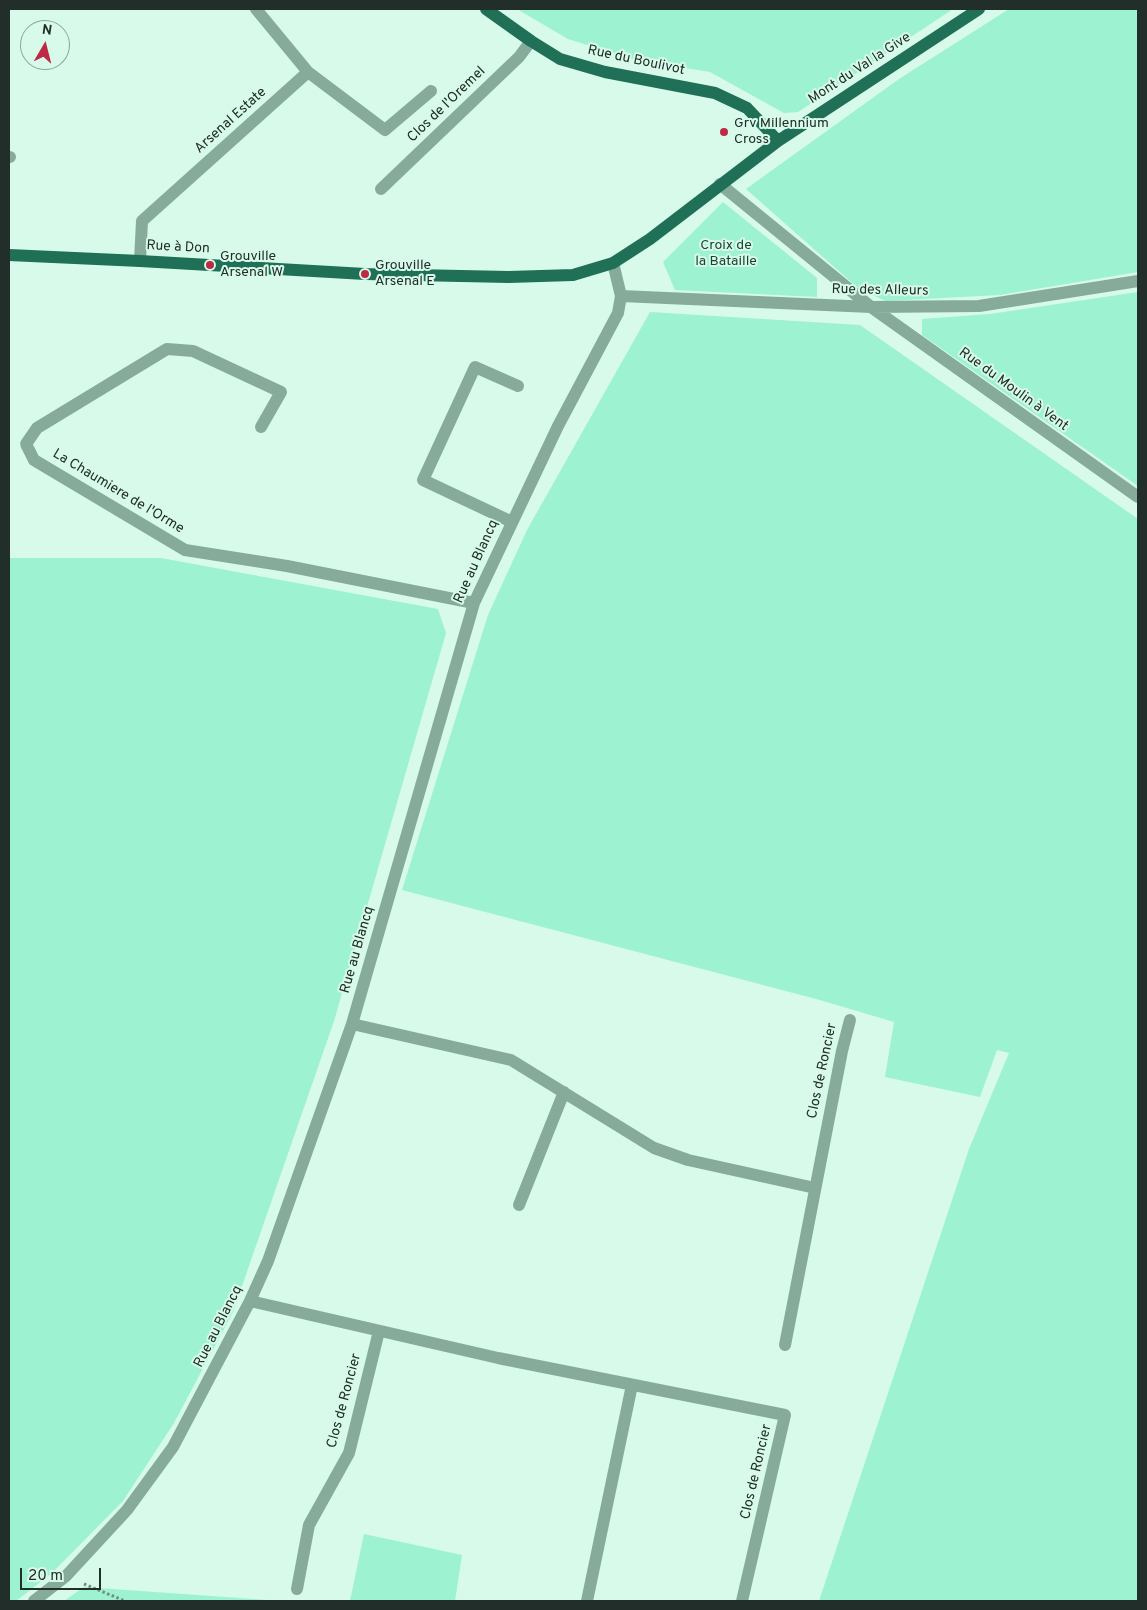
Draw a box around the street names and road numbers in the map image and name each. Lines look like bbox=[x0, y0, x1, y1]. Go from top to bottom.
street label: Mont du Val la Give bbox=[806, 30, 914, 108]
street label: Rue du Boulivot bbox=[586, 42, 686, 80]
street label: Clos de l'Oremel bbox=[405, 64, 489, 146]
street label: Arsenal Estate bbox=[192, 84, 270, 158]
street label: Rue à Don bbox=[146, 238, 210, 258]
street label: Rue des Alleurs bbox=[831, 282, 929, 300]
street label: Rue du Moulin à Vent bbox=[955, 345, 1071, 435]
street label: La Chaumiere de l'Orme bbox=[49, 446, 187, 538]
street label: Rue au Blancq bbox=[451, 518, 503, 606]
street label: Rue au Blancq bbox=[338, 905, 378, 995]
street label: Clos de Roncier bbox=[805, 1022, 841, 1120]
street label: Rue au Blancq bbox=[191, 1283, 247, 1371]
street label: Clos de Roncier bbox=[324, 1352, 366, 1450]
street label: Clos de Roncier bbox=[738, 1423, 776, 1521]

